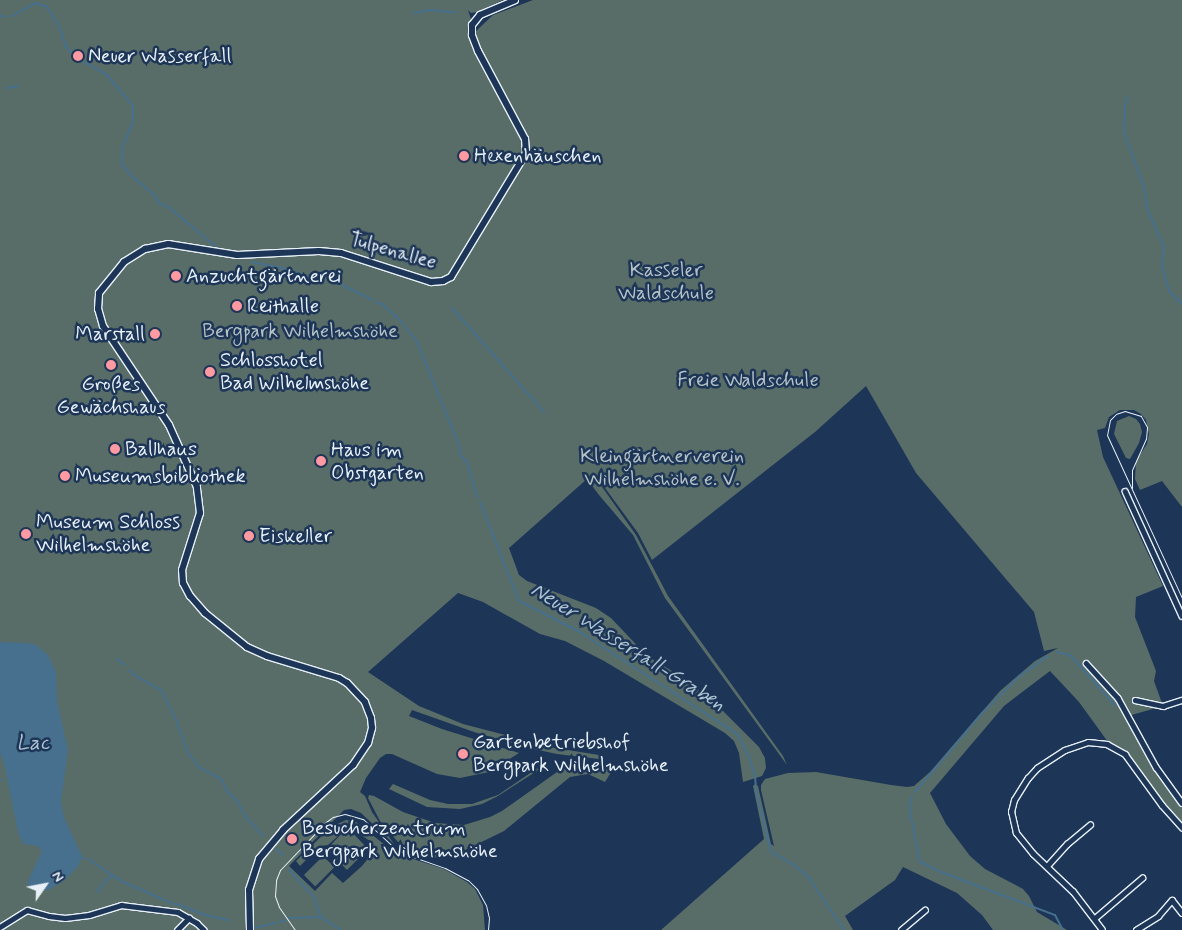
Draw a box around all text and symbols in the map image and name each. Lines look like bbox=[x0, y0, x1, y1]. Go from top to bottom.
place label: Neuer Wasserfall bbox=[88, 44, 233, 68]
marker: Neuer Wasserfall bbox=[72, 50, 84, 62]
place label: Hexenhäuschen bbox=[474, 144, 602, 168]
marker: Hexenhäuschen bbox=[458, 150, 470, 162]
street label: Tulpenallee bbox=[347, 227, 439, 275]
park label: Kasseler Waldschule bbox=[618, 258, 714, 305]
place label: Anzuchtgärtnerei bbox=[186, 264, 341, 288]
marker: Anzuchtgärtnerei bbox=[170, 270, 182, 282]
place label: Reithalle bbox=[247, 294, 319, 318]
marker: Reithalle bbox=[231, 300, 243, 312]
park label: Bergpark Wilhelmshöhe bbox=[202, 319, 398, 343]
place label: Marstall bbox=[75, 322, 145, 346]
marker: Marstall bbox=[149, 328, 161, 340]
place label: Schlosshotel Bad Wilhelmshöhe bbox=[220, 349, 373, 396]
marker: Großes Gewächshaus bbox=[105, 359, 117, 371]
marker: Schlosshotel Bad Wilhelmshöhe bbox=[204, 366, 216, 378]
park label: Freie Waldschule bbox=[676, 368, 820, 392]
place label: Großes Gewächshaus bbox=[56, 373, 166, 420]
place label: Ballhaus bbox=[125, 437, 197, 461]
place label: Haus im Obstgarten bbox=[331, 438, 424, 485]
marker: Ballhaus bbox=[109, 443, 121, 455]
park label: Kleingärtnerverein Wilhelmshöhe e. V. bbox=[580, 444, 744, 491]
marker: Haus im Obstgarten bbox=[315, 455, 327, 467]
place label: Museumsbibliothek bbox=[75, 464, 246, 488]
marker: Museumsbibliothek bbox=[59, 470, 71, 482]
place label: Museum Schloss Wilhelmshöhe bbox=[36, 510, 180, 557]
place label: Eiskeller bbox=[259, 524, 332, 548]
marker: Museum Schloss Wilhelmshöhe bbox=[20, 528, 32, 540]
marker: Eiskeller bbox=[243, 530, 255, 542]
water label: Neuer Wasserfall-Graben bbox=[525, 576, 731, 718]
water label: Lac bbox=[16, 730, 50, 756]
place label: Gartenbetriebshof Bergpark Wilhelmshöhe bbox=[473, 730, 669, 777]
marker: Gartenbetriebshof Bergpark Wilhelmshöhe bbox=[457, 748, 469, 760]
place label: Besucherzentrum Bergpark Wilhelmshöhe bbox=[302, 816, 498, 863]
marker: Besucherzentrum Bergpark Wilhelmshöhe bbox=[286, 833, 298, 845]
north arrow bbox=[20, 860, 70, 910]
text: N bbox=[47, 868, 68, 886]

